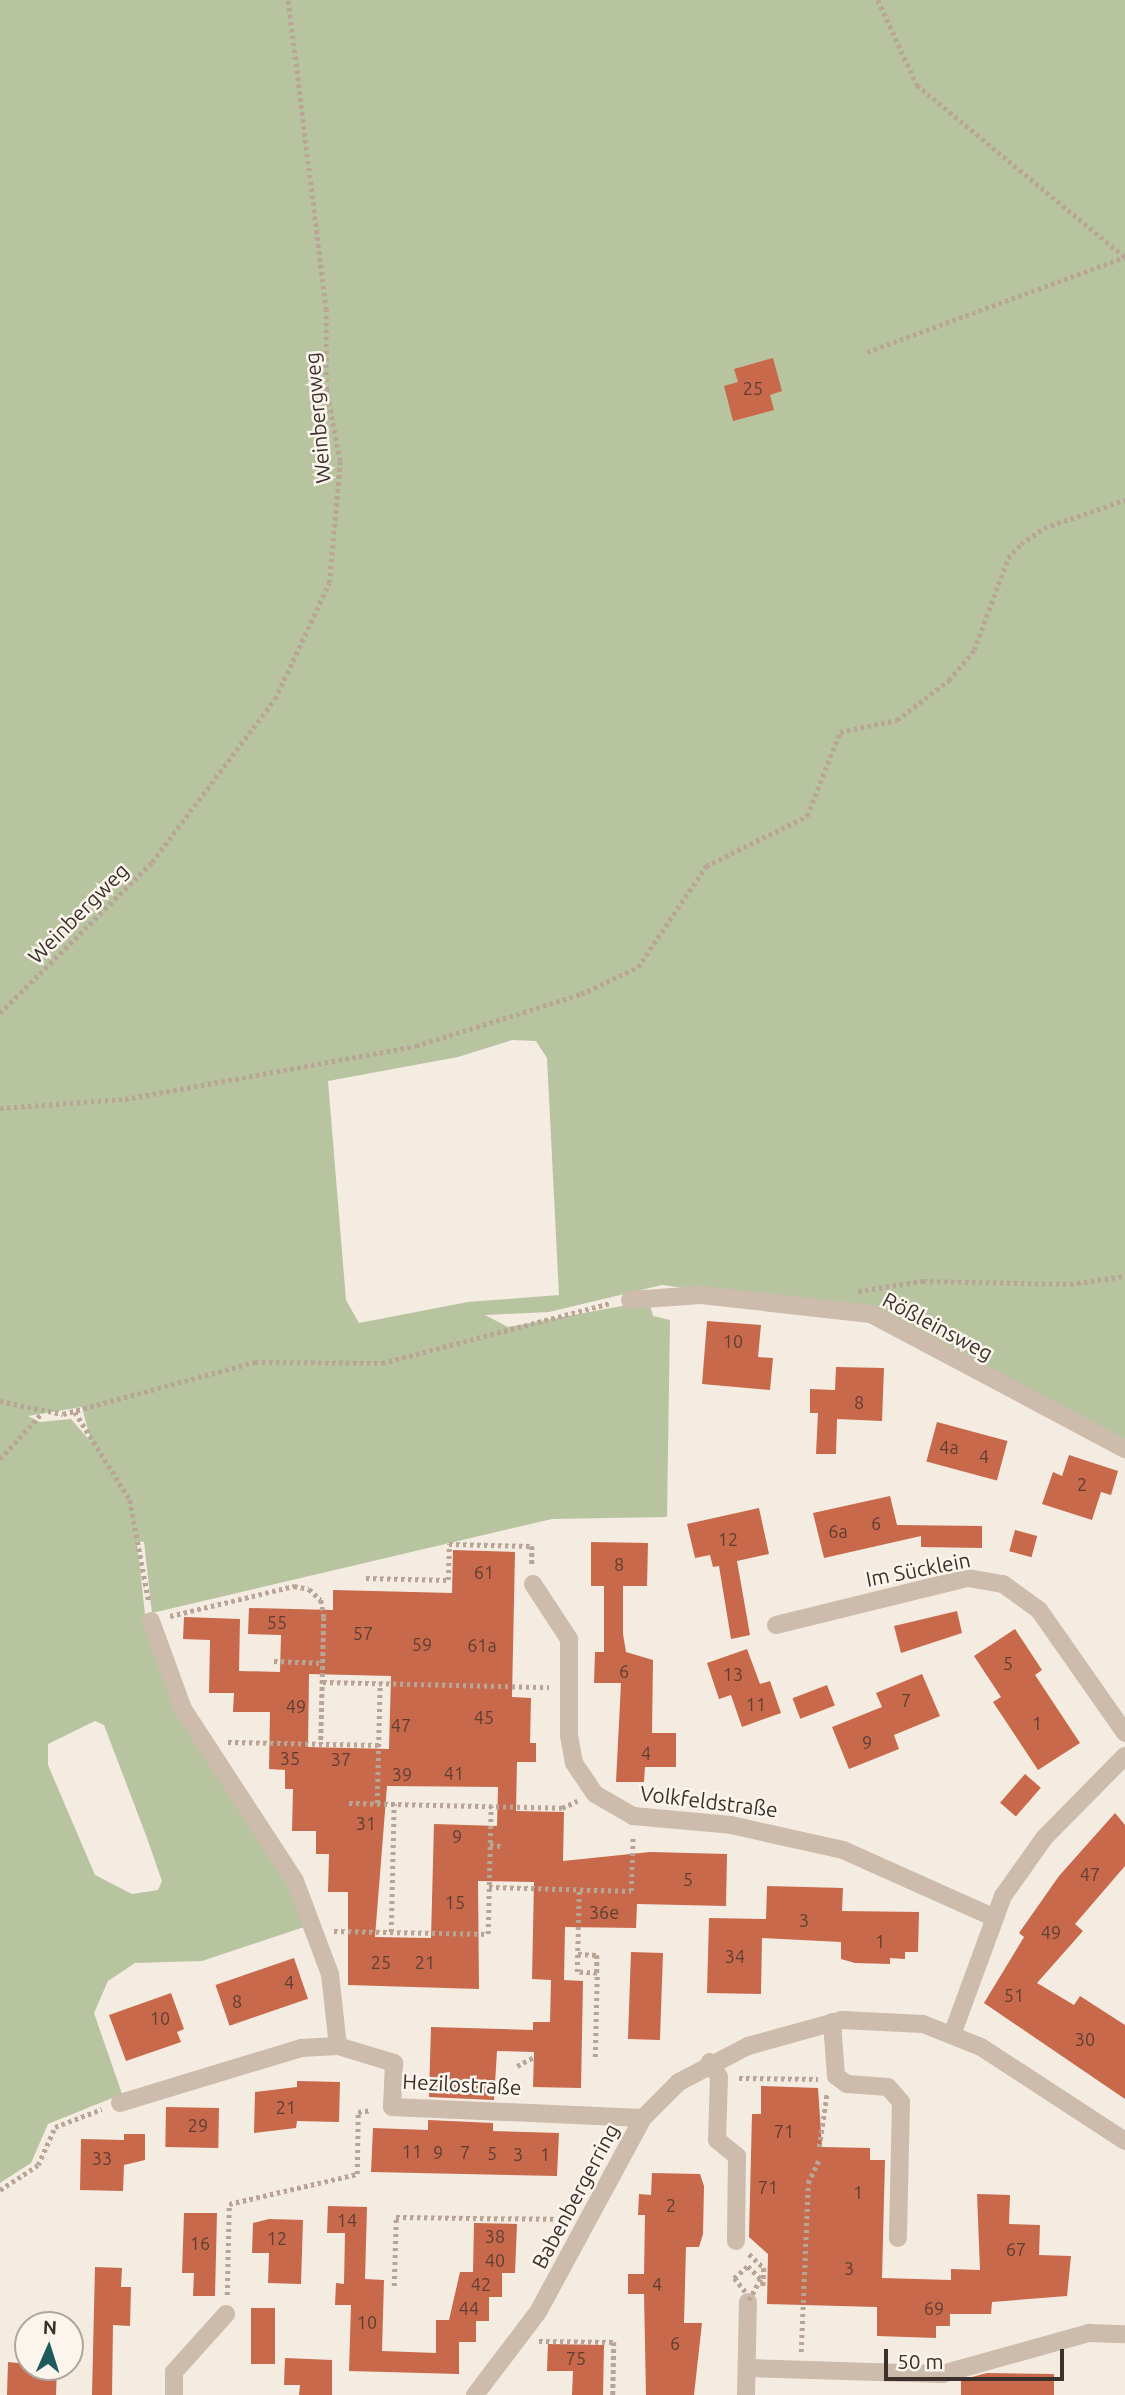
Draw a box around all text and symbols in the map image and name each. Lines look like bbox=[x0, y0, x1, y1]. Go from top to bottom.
street label: Weinbergweg bbox=[299, 351, 335, 485]
house number: 25 bbox=[743, 377, 763, 399]
street label: Weinbergweg bbox=[23, 858, 133, 968]
street label: Rößleinsweg bbox=[879, 1286, 997, 1366]
house number: 10 bbox=[723, 1330, 743, 1352]
house number: 8 bbox=[854, 1391, 864, 1413]
house number: 4a bbox=[939, 1436, 959, 1458]
house number: 4 bbox=[979, 1445, 989, 1467]
house number: 2 bbox=[1077, 1473, 1087, 1495]
house number: 6 bbox=[871, 1512, 881, 1534]
house number: 6a bbox=[828, 1520, 848, 1542]
house number: 12 bbox=[718, 1528, 738, 1550]
street label: Im Sücklein bbox=[864, 1547, 972, 1591]
house number: 8 bbox=[614, 1553, 624, 1575]
house number: 61 bbox=[474, 1561, 494, 1583]
house number: 55 bbox=[267, 1611, 287, 1633]
house number: 57 bbox=[353, 1622, 373, 1644]
house number: 59 bbox=[412, 1633, 432, 1655]
house number: 61a bbox=[467, 1634, 497, 1656]
house number: 5 bbox=[1003, 1652, 1013, 1674]
house number: 6 bbox=[619, 1660, 629, 1682]
house number: 13 bbox=[723, 1663, 743, 1685]
house number: 7 bbox=[901, 1689, 911, 1711]
house number: 11 bbox=[746, 1693, 766, 1715]
house number: 49 bbox=[286, 1695, 306, 1717]
house number: 45 bbox=[474, 1706, 494, 1728]
house number: 1 bbox=[1032, 1712, 1042, 1734]
house number: 47 bbox=[391, 1714, 411, 1736]
house number: 9 bbox=[862, 1731, 872, 1753]
house number: 4 bbox=[641, 1742, 651, 1764]
house number: 35 bbox=[280, 1747, 300, 1769]
house number: 37 bbox=[331, 1748, 351, 1770]
house number: 41 bbox=[444, 1762, 464, 1784]
house number: 39 bbox=[392, 1763, 412, 1785]
street label: Volkfeldstraße bbox=[639, 1780, 779, 1822]
house number: 31 bbox=[356, 1812, 376, 1834]
house number: 9 bbox=[452, 1825, 462, 1847]
house number: 47 bbox=[1080, 1863, 1100, 1885]
house number: 5 bbox=[683, 1868, 693, 1890]
house number: 15 bbox=[445, 1891, 465, 1913]
house number: 36e bbox=[589, 1901, 619, 1923]
house number: 3 bbox=[799, 1909, 809, 1931]
house number: 49 bbox=[1041, 1921, 1061, 1943]
house number: 1 bbox=[875, 1930, 885, 1952]
house number: 34 bbox=[725, 1945, 745, 1967]
house number: 25 bbox=[371, 1951, 391, 1973]
house number: 21 bbox=[415, 1951, 435, 1973]
house number: 4 bbox=[284, 1971, 294, 1993]
house number: 51 bbox=[1004, 1984, 1024, 2006]
house number: 8 bbox=[232, 1990, 242, 2012]
house number: 10 bbox=[150, 2007, 170, 2029]
house number: 30 bbox=[1075, 2028, 1095, 2050]
street label: Hezilostraße bbox=[402, 2068, 522, 2100]
house number: 21 bbox=[276, 2096, 296, 2118]
house number: 29 bbox=[188, 2114, 208, 2136]
street label: Babenbergerring bbox=[526, 2119, 624, 2273]
house number: 71 bbox=[774, 2120, 794, 2142]
house number: 11 bbox=[402, 2140, 422, 2162]
house number: 9 bbox=[433, 2141, 443, 2163]
house number: 7 bbox=[460, 2141, 470, 2163]
house number: 5 bbox=[487, 2142, 497, 2164]
house number: 3 bbox=[513, 2143, 523, 2165]
house number: 1 bbox=[540, 2143, 550, 2165]
house number: 33 bbox=[92, 2147, 112, 2169]
house number: 71 bbox=[758, 2176, 778, 2198]
house number: 1 bbox=[853, 2181, 863, 2203]
house number: 2 bbox=[666, 2194, 676, 2216]
house number: 14 bbox=[337, 2209, 357, 2231]
house number: 38 bbox=[485, 2225, 505, 2247]
house number: 12 bbox=[267, 2227, 287, 2249]
house number: 16 bbox=[190, 2232, 210, 2254]
house number: 67 bbox=[1006, 2238, 1026, 2260]
house number: 40 bbox=[485, 2249, 505, 2271]
house number: 3 bbox=[844, 2257, 854, 2279]
house number: 42 bbox=[471, 2273, 491, 2295]
house number: 4 bbox=[652, 2273, 662, 2295]
house number: 44 bbox=[459, 2297, 479, 2319]
house number: 69 bbox=[924, 2297, 944, 2319]
north arrow bbox=[14, 2311, 84, 2381]
house number: 10 bbox=[357, 2311, 377, 2333]
text: N bbox=[42, 2316, 58, 2338]
house number: 6 bbox=[670, 2332, 680, 2354]
scale bar bbox=[887, 2336, 1067, 2380]
house number: 75 bbox=[566, 2347, 586, 2369]
text: 50 m bbox=[897, 2349, 944, 2373]

